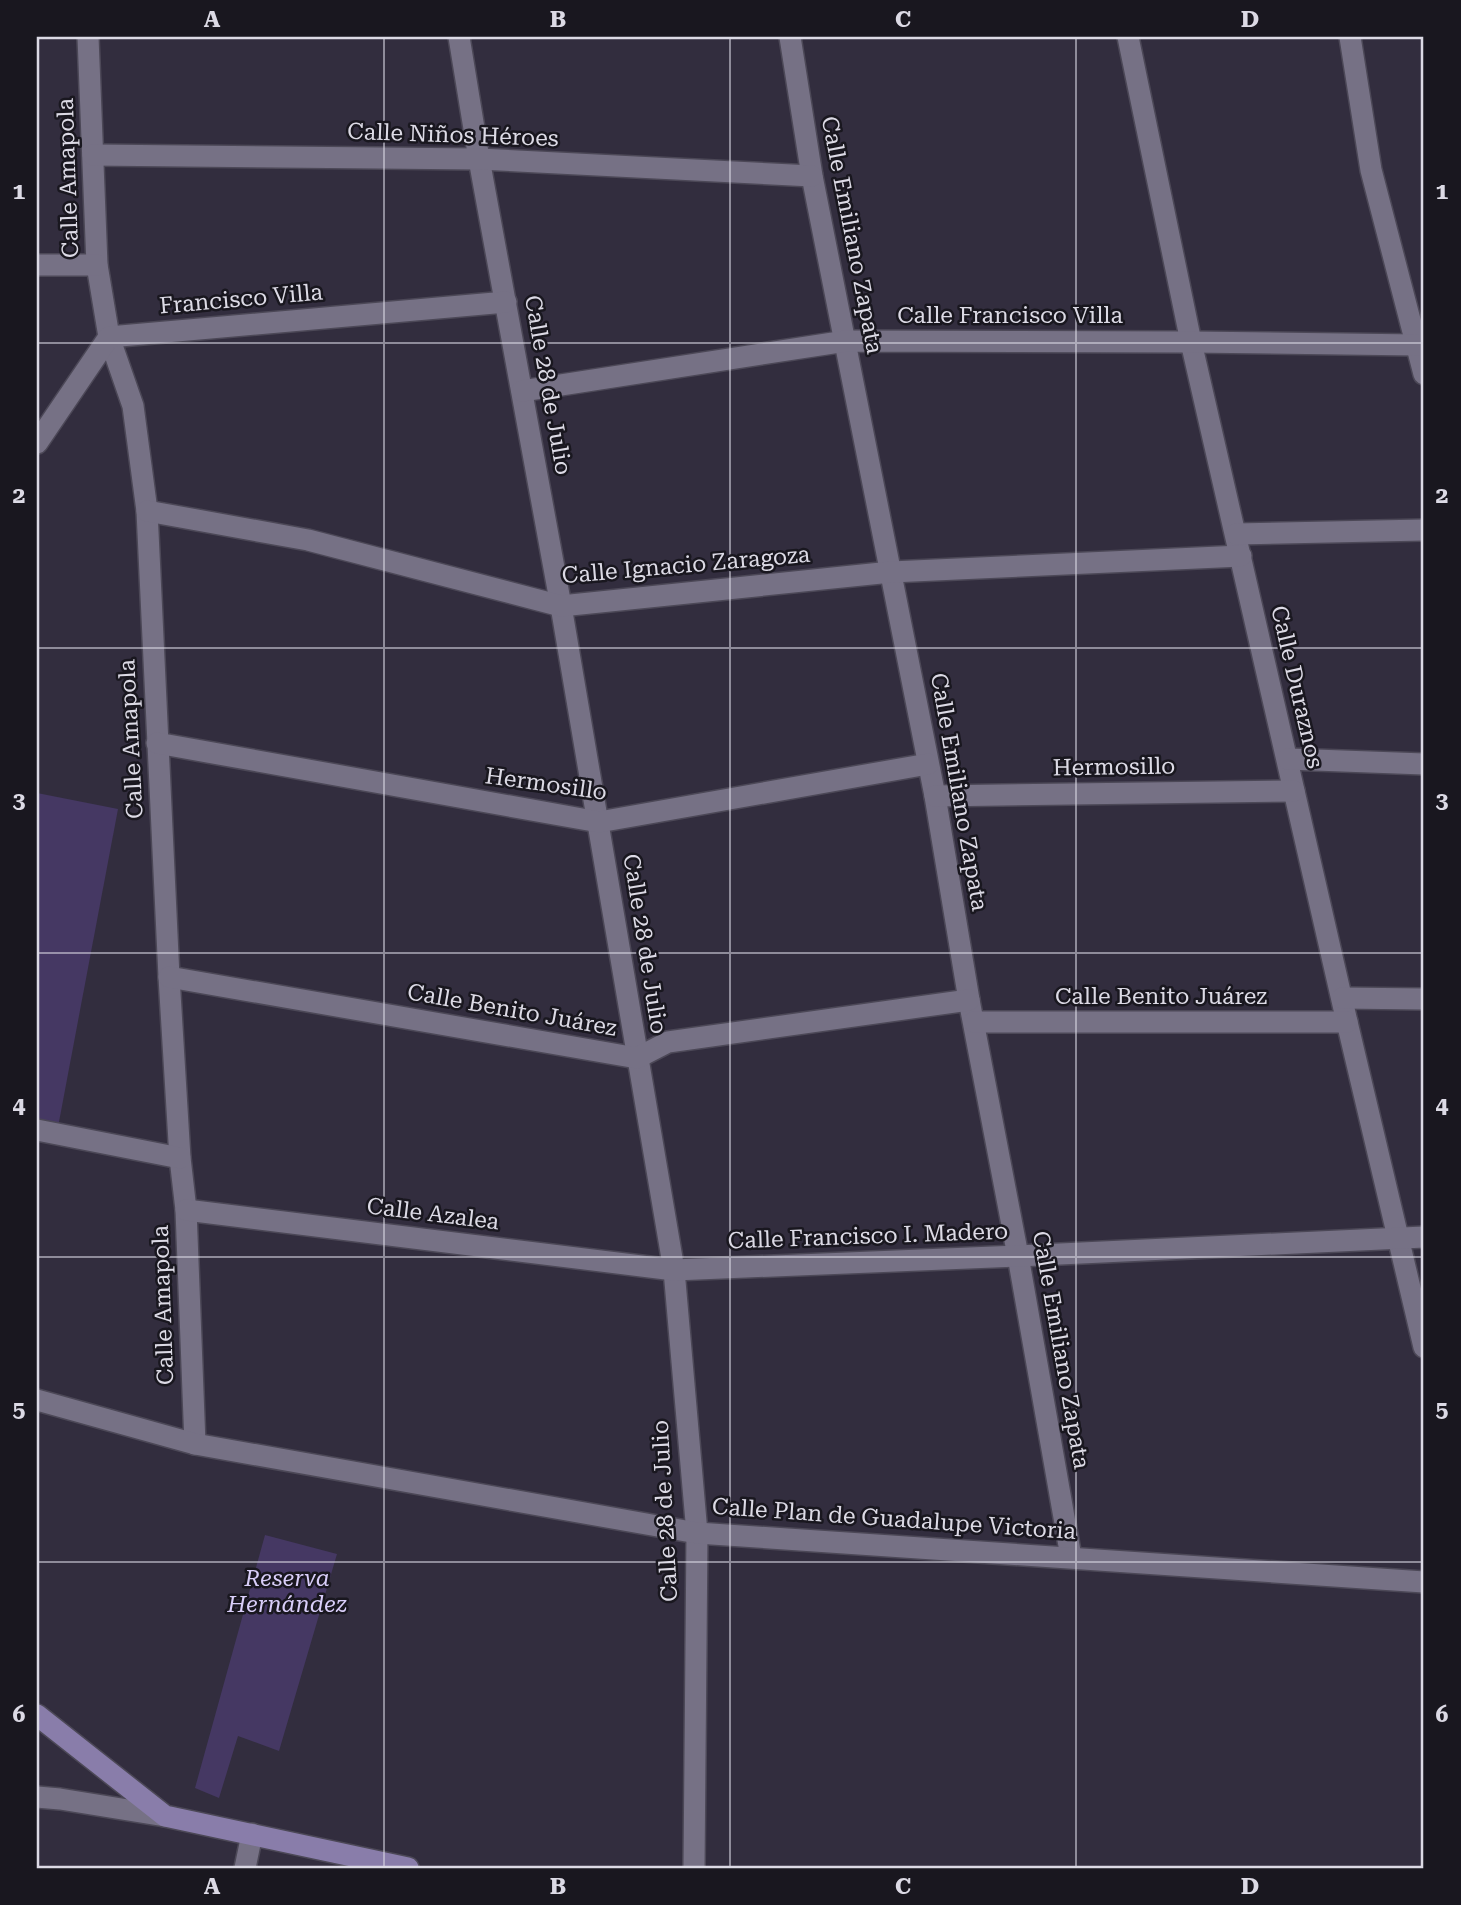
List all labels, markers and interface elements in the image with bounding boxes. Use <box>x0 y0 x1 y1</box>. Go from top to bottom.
text: A <box>204 6 221 33</box>
text: B <box>550 6 566 33</box>
text: C <box>895 6 911 33</box>
text: D <box>1241 6 1259 33</box>
street label: Calle Amapola <box>52 97 84 258</box>
street label: Calle Emiliano Zapata <box>816 114 888 357</box>
street label: Calle Niños Héroes <box>347 118 559 152</box>
text: 1 <box>13 178 26 205</box>
text: 1 <box>1436 178 1449 205</box>
street label: Francisco Villa <box>158 278 324 320</box>
street label: Calle 28 de Julio <box>519 293 577 477</box>
street label: Calle Francisco Villa <box>897 302 1123 329</box>
text: 2 <box>13 482 25 509</box>
text: 2 <box>1436 482 1448 509</box>
street label: Calle Ignacio Zaragoza <box>561 541 812 589</box>
street label: Calle Duraznos <box>1265 603 1329 771</box>
street label: Calle Amapola <box>113 658 149 820</box>
street label: Calle Emiliano Zapata <box>925 671 993 914</box>
street label: Hermosillo <box>1052 752 1176 782</box>
street label: Hermosillo <box>483 762 609 806</box>
text: 3 <box>13 787 26 814</box>
text: 3 <box>1436 787 1449 814</box>
street label: Calle 28 de Julio <box>617 852 673 1036</box>
street label: Calle Benito Juárez <box>405 978 619 1042</box>
street label: Calle Benito Juárez <box>1055 983 1267 1010</box>
text: 4 <box>13 1092 26 1119</box>
text: 4 <box>1436 1092 1449 1119</box>
street label: Calle Azalea <box>365 1192 501 1236</box>
street label: Calle Francisco I. Madero <box>727 1218 1009 1254</box>
street label: Calle Amapola <box>147 1224 179 1385</box>
street label: Calle Emiliano Zapata <box>1027 1229 1095 1472</box>
text: 5 <box>13 1396 26 1423</box>
text: 5 <box>1436 1396 1449 1423</box>
street label: Calle 28 de Julio <box>647 1419 683 1603</box>
street label: Calle Plan de Guadalupe Victoria <box>711 1493 1077 1545</box>
park label: Reserva Hernández <box>226 1565 347 1618</box>
text: 6 <box>13 1701 26 1728</box>
text: 6 <box>1436 1701 1449 1728</box>
text: A <box>204 1873 221 1900</box>
text: B <box>550 1873 566 1900</box>
text: C <box>895 1873 911 1900</box>
text: D <box>1241 1873 1259 1900</box>

